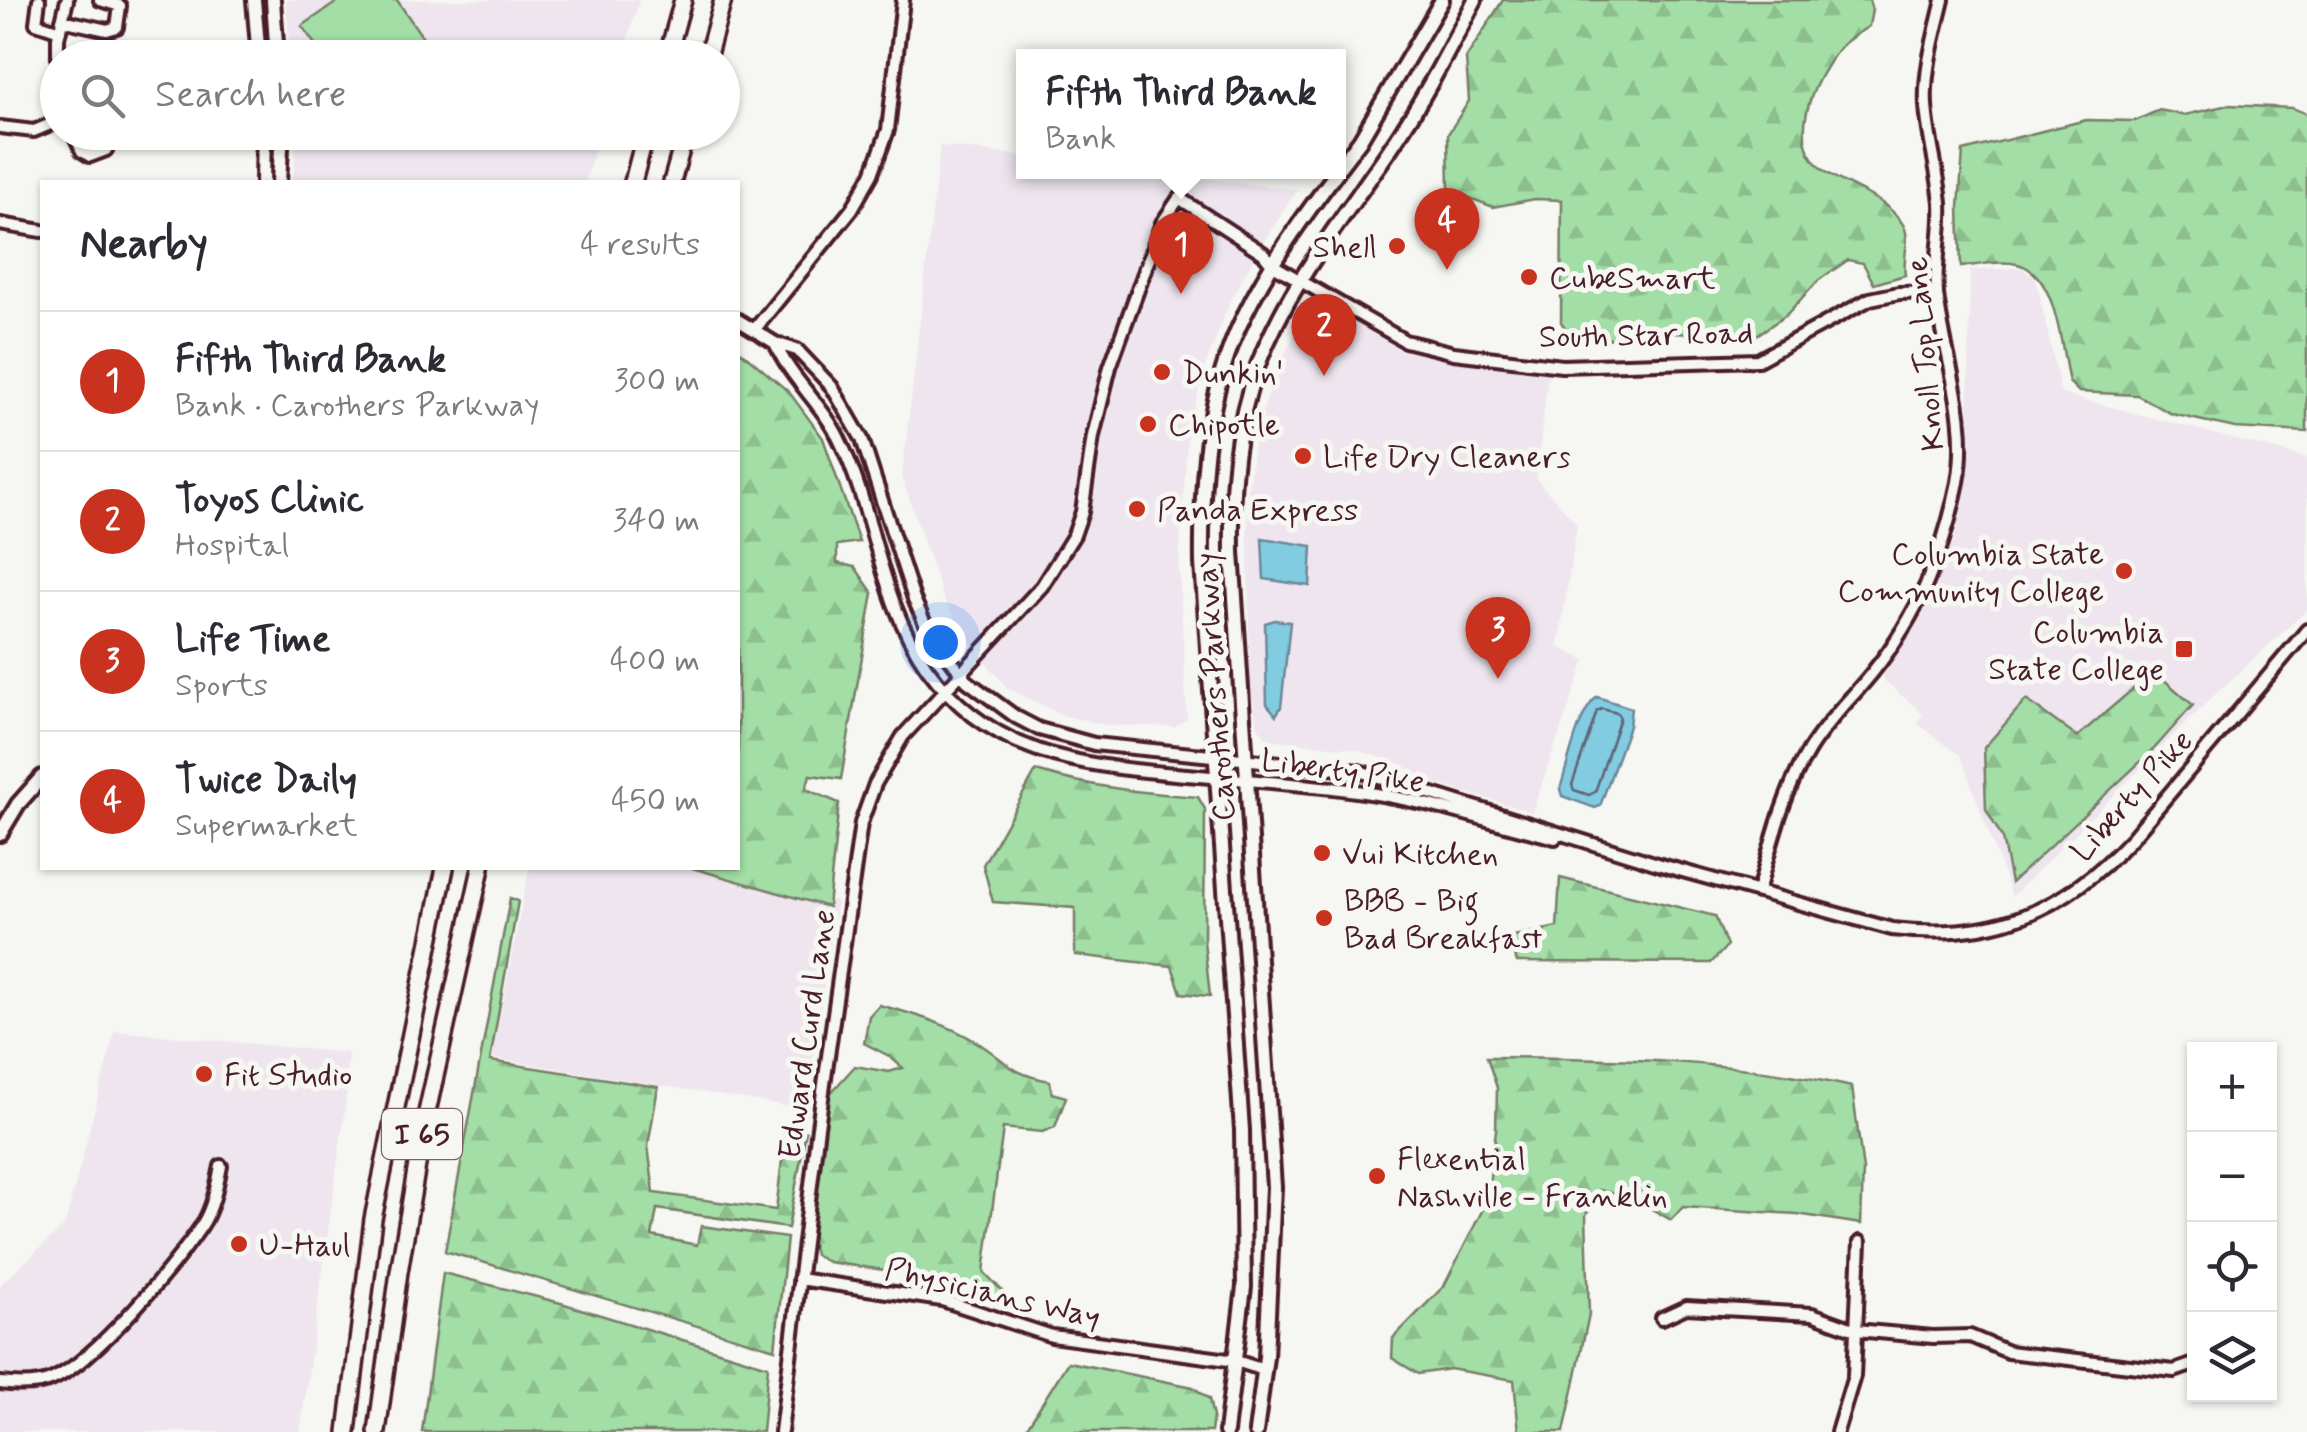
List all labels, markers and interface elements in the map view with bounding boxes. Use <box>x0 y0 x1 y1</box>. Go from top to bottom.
search box <box>40 40 740 150</box>
popup <box>1016 49 1346 179</box>
icon: search <box>75 68 130 123</box>
text: Fifth Third Bank <box>1045 69 1317 118</box>
text: Search here <box>155 71 346 120</box>
text: Bank <box>1045 118 1116 160</box>
pin: 4 <box>1414 188 1480 270</box>
pin: 1 <box>1148 212 1214 294</box>
text: Nearby <box>80 218 208 273</box>
text: 4 results <box>580 224 700 266</box>
place label: Shell <box>1312 227 1377 269</box>
marker: Shell <box>1386 235 1408 257</box>
street label: Knoll Top Lane <box>1897 255 1955 453</box>
place label: CubeSmart <box>1549 258 1716 300</box>
marker: CubeSmart <box>1518 266 1540 288</box>
pin: 2 <box>1292 294 1356 376</box>
street label: South Star Road <box>1539 313 1753 359</box>
text: Fifth Third Bank <box>175 336 446 385</box>
place label: Dunkin' <box>1182 353 1284 395</box>
text: 1 <box>105 360 120 402</box>
text: 300 m <box>614 360 700 402</box>
marker: Dunkin' <box>1151 361 1173 383</box>
text: Bank · Carothers Parkway <box>175 385 539 427</box>
place label: Chipotle <box>1168 405 1280 447</box>
marker: Chipotle <box>1137 413 1159 435</box>
place label: Life Dry Cleaners <box>1323 437 1571 479</box>
marker: Life Dry Cleaners <box>1292 445 1314 467</box>
text: Toyos Clinic <box>175 476 364 525</box>
place label: Panda Express <box>1157 490 1358 532</box>
marker: Panda Express <box>1126 498 1148 520</box>
text: 2 <box>105 500 120 542</box>
text: 340 m <box>613 500 700 542</box>
text: Hospital <box>175 525 289 567</box>
place label: Columbia State Community College <box>1837 534 2104 613</box>
street label: Carothers Parkway <box>1186 551 1246 823</box>
marker: Columbia State Community College <box>2113 560 2135 582</box>
pin: 3 <box>1466 596 1530 679</box>
place label: Columbia State College <box>1988 612 2164 691</box>
text: Life Time <box>175 616 330 665</box>
your location <box>915 617 966 668</box>
marker: Columbia State College <box>2173 638 2195 660</box>
text: 3 <box>105 640 120 682</box>
text: 400 m <box>610 640 700 682</box>
text: Sports <box>175 665 268 707</box>
street label: Liberty Pike <box>2062 721 2203 872</box>
street label: Liberty Pike <box>1258 740 1427 804</box>
text: Twice Daily <box>175 756 357 805</box>
text: 4 <box>103 780 122 822</box>
text: 450 m <box>611 780 700 822</box>
text: Supermarket <box>175 805 358 847</box>
place label: Vui Kitchen <box>1342 834 1498 876</box>
marker: Vui Kitchen <box>1311 842 1333 864</box>
place label: BBB - Big Bad Breakfast <box>1344 881 1542 960</box>
street label: Edward Curd Lane <box>770 907 846 1162</box>
marker: BBB - Big Bad Breakfast <box>1313 907 1335 929</box>
map controls <box>2187 1042 2277 1402</box>
button: + <box>2187 1042 2277 1132</box>
place label: Fit Studio <box>224 1055 352 1097</box>
marker: Fit Studio <box>193 1063 215 1085</box>
road number: I 65 <box>382 1109 462 1159</box>
button: − <box>2187 1132 2277 1222</box>
place label: Flexential Nashville - Franklin <box>1397 1139 1668 1218</box>
marker: Flexential Nashville - Franklin <box>1366 1165 1388 1187</box>
button: locate <box>2187 1222 2277 1312</box>
place label: U-Haul <box>259 1225 350 1267</box>
marker: U-Haul <box>228 1233 250 1255</box>
street label: Physicians Way <box>881 1249 1104 1339</box>
button: layers <box>2187 1312 2277 1402</box>

